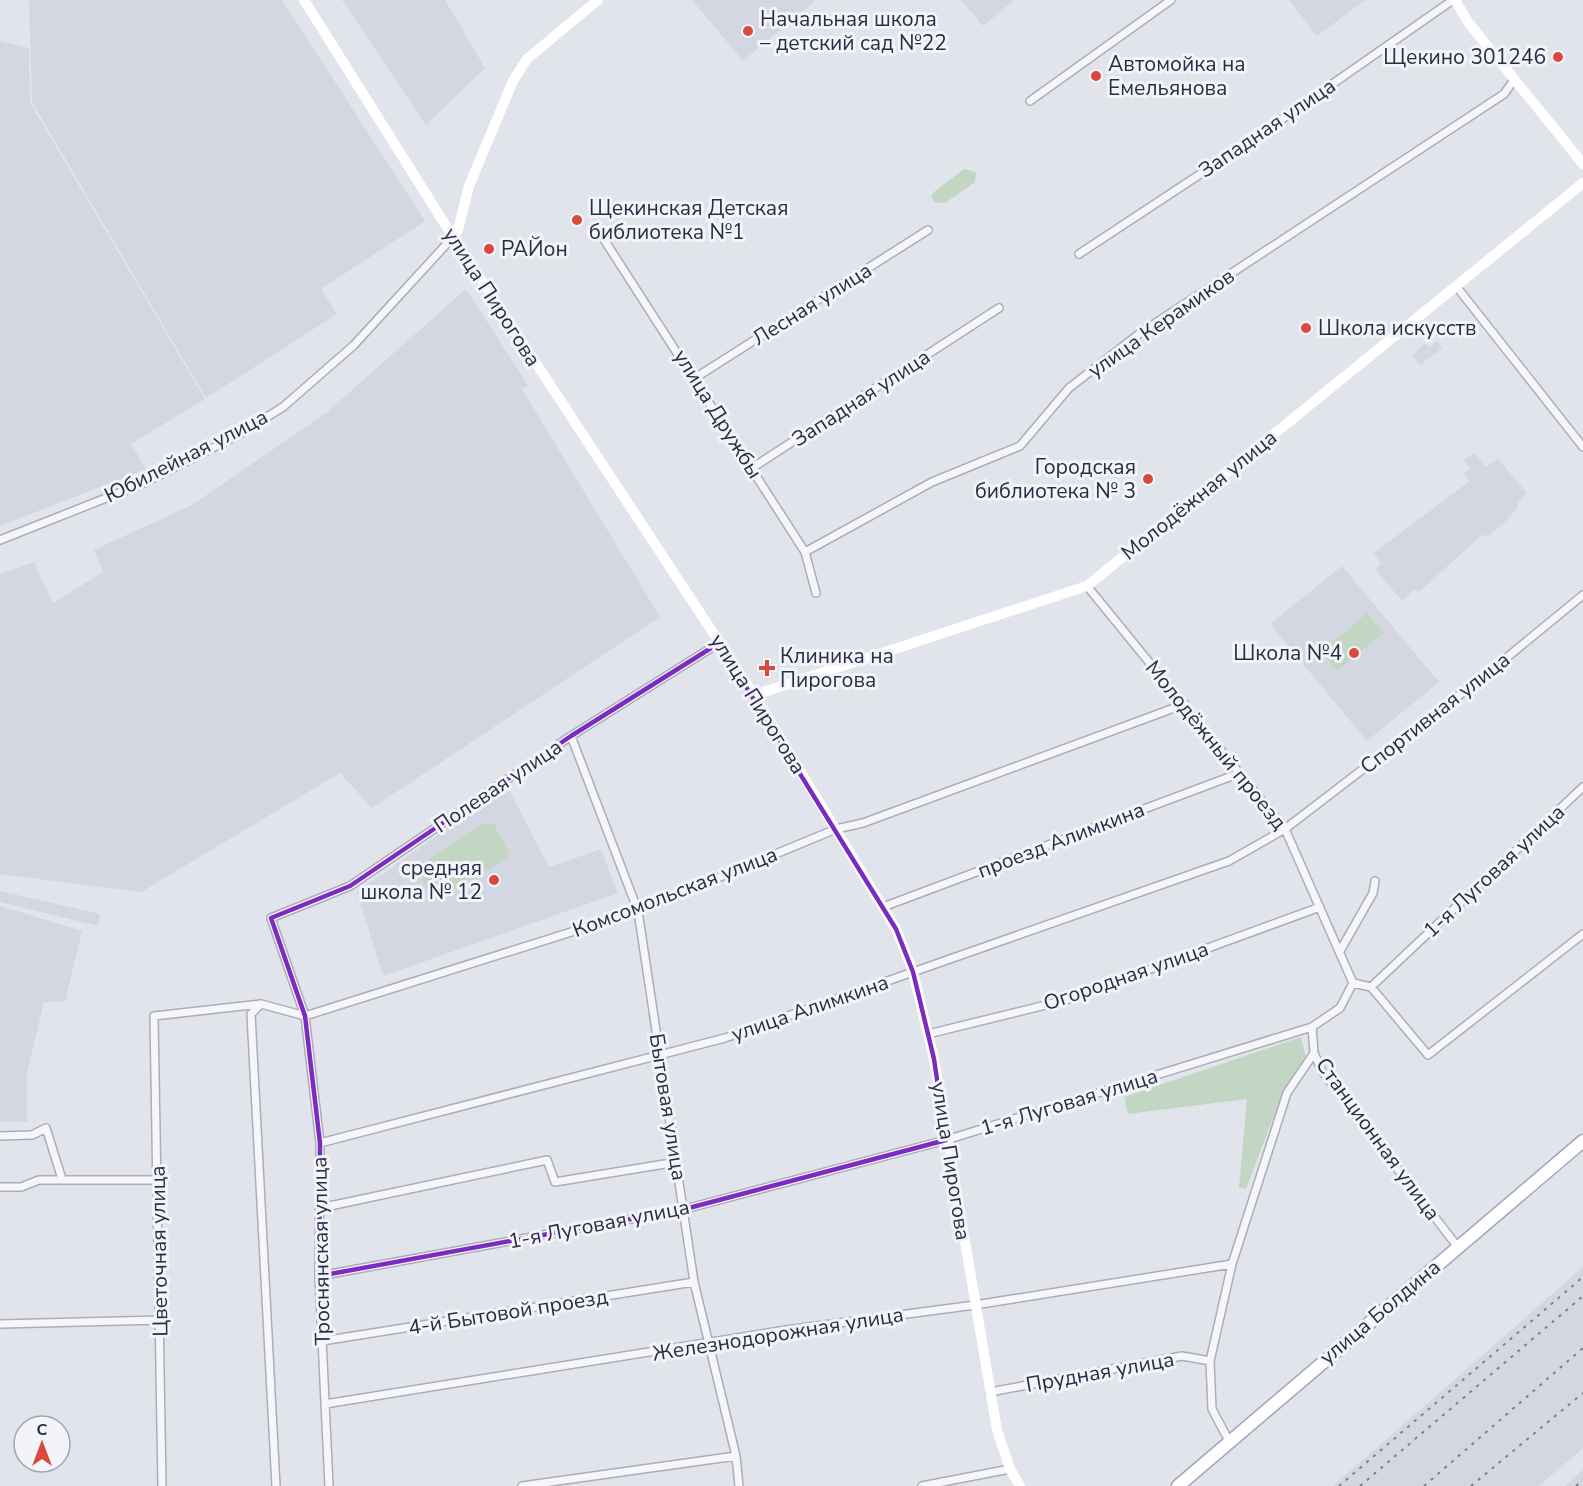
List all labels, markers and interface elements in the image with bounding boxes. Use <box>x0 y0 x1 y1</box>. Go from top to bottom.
place label: Начальная школа – детский сад №22 <box>760 5 947 57</box>
marker: Начальная школа – детский сад №22 <box>741 24 755 38</box>
place label: Щекино 301246 <box>1383 43 1546 71</box>
place label: Автомойка на Емельянова <box>1108 50 1246 102</box>
marker: Щекино 301246 <box>1551 50 1565 64</box>
marker: Автомойка на Емельянова <box>1089 69 1103 83</box>
street label: Западная улица <box>1193 72 1341 184</box>
place label: Щекинская Детская библиотека №1 <box>589 194 789 246</box>
marker: Щекинская Детская библиотека №1 <box>570 213 584 227</box>
street label: улица Пирогова <box>437 222 547 372</box>
place label: РАЙон <box>501 235 568 263</box>
marker: РАЙон <box>482 242 496 256</box>
street label: Лесная улица <box>747 256 877 352</box>
street label: улица Керамиков <box>1082 262 1240 384</box>
place label: Школа искусств <box>1318 314 1476 342</box>
marker: Школа искусств <box>1299 321 1313 335</box>
street label: Западная улица <box>786 343 936 453</box>
street label: улица Дружбы <box>667 344 769 484</box>
street label: Юбилейная улица <box>99 403 273 509</box>
street label: Молодёжная улица <box>1115 423 1283 567</box>
place label: Городская библиотека № 3 <box>975 453 1136 505</box>
marker: Городская библиотека № 3 <box>1141 472 1155 486</box>
street label: улица Пирогова <box>704 629 812 779</box>
place label: Школа №4 <box>1233 639 1342 667</box>
place label: Клиника на Пирогова <box>780 642 894 694</box>
marker: Школа №4 <box>1347 646 1361 660</box>
street label: Спортивная улица <box>1354 646 1516 780</box>
street label: Молодёжный проезд <box>1139 654 1293 836</box>
marker: Клиника на Пирогова <box>758 659 776 677</box>
street label: Полевая улица <box>428 733 568 839</box>
street label: проезд Алимкина <box>973 795 1149 885</box>
street label: 1-я Луговая улица <box>1417 798 1571 944</box>
street label: Комсомольская улица <box>569 840 781 944</box>
place label: средняя школа № 12 <box>360 854 482 906</box>
marker: средняя школа № 12 <box>487 873 501 887</box>
street label: Огородная улица <box>1040 935 1212 1017</box>
street label: улица Алимкина <box>728 968 892 1048</box>
street label: Бытовая улица <box>643 1031 693 1183</box>
street label: Станционная улица <box>1309 1052 1447 1226</box>
street label: 1-я Луговая улица <box>977 1062 1161 1142</box>
street label: улица Пирогова <box>925 1080 977 1242</box>
street label: Троснянская улица <box>305 1156 337 1346</box>
street label: Цветочная улица <box>144 1165 174 1337</box>
street label: 1-я Луговая улица <box>506 1193 692 1255</box>
street label: улица Болдина <box>1314 1253 1446 1371</box>
street label: 4-й Бытовой проезд <box>406 1282 610 1342</box>
street label: Железнодорожная улица <box>651 1300 905 1368</box>
street label: Прудная улица <box>1024 1345 1176 1399</box>
north arrow <box>12 1414 72 1474</box>
text: С <box>37 1419 48 1441</box>

